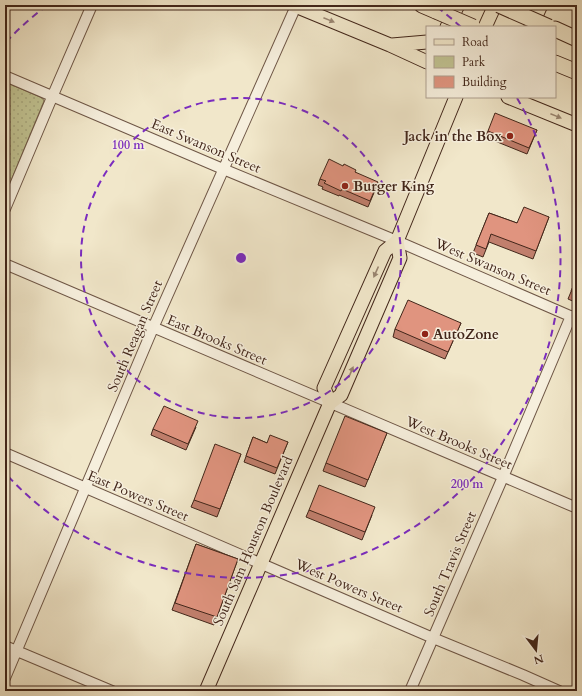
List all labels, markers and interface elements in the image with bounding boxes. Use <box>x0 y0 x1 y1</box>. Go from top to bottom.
one-way arrow <box>323 17 335 23</box>
legend <box>426 26 556 98</box>
text: Road <box>462 34 489 50</box>
text: Park <box>462 54 486 70</box>
text: Building <box>462 74 507 90</box>
street label: East Swanson Street <box>148 114 264 178</box>
one-way arrow <box>550 114 562 120</box>
place label: Jack in the Box <box>402 127 502 146</box>
marker: Jack in the Box <box>505 131 515 141</box>
text: 100 m <box>112 137 145 153</box>
place label: Burger King <box>353 177 435 196</box>
marker: Burger King <box>340 181 350 191</box>
street label: West Swanson Street <box>431 234 555 300</box>
centre of rings <box>234 251 248 265</box>
one-way arrow <box>372 266 378 278</box>
street label: South Reagan Street <box>103 277 167 395</box>
street label: East Brooks Street <box>164 310 270 370</box>
place label: AutoZone <box>433 325 499 344</box>
marker: AutoZone <box>420 329 430 339</box>
one-way arrow <box>348 366 354 378</box>
street label: West Brooks Street <box>402 412 516 474</box>
street label: South Sam Houston Boulevard <box>209 453 298 629</box>
street label: East Powers Street <box>84 466 192 526</box>
text: 200 m <box>451 476 484 492</box>
street label: South Travis Street <box>419 508 481 620</box>
street label: West Powers Street <box>291 554 406 618</box>
north arrow <box>516 630 556 670</box>
text: N <box>532 651 545 668</box>

